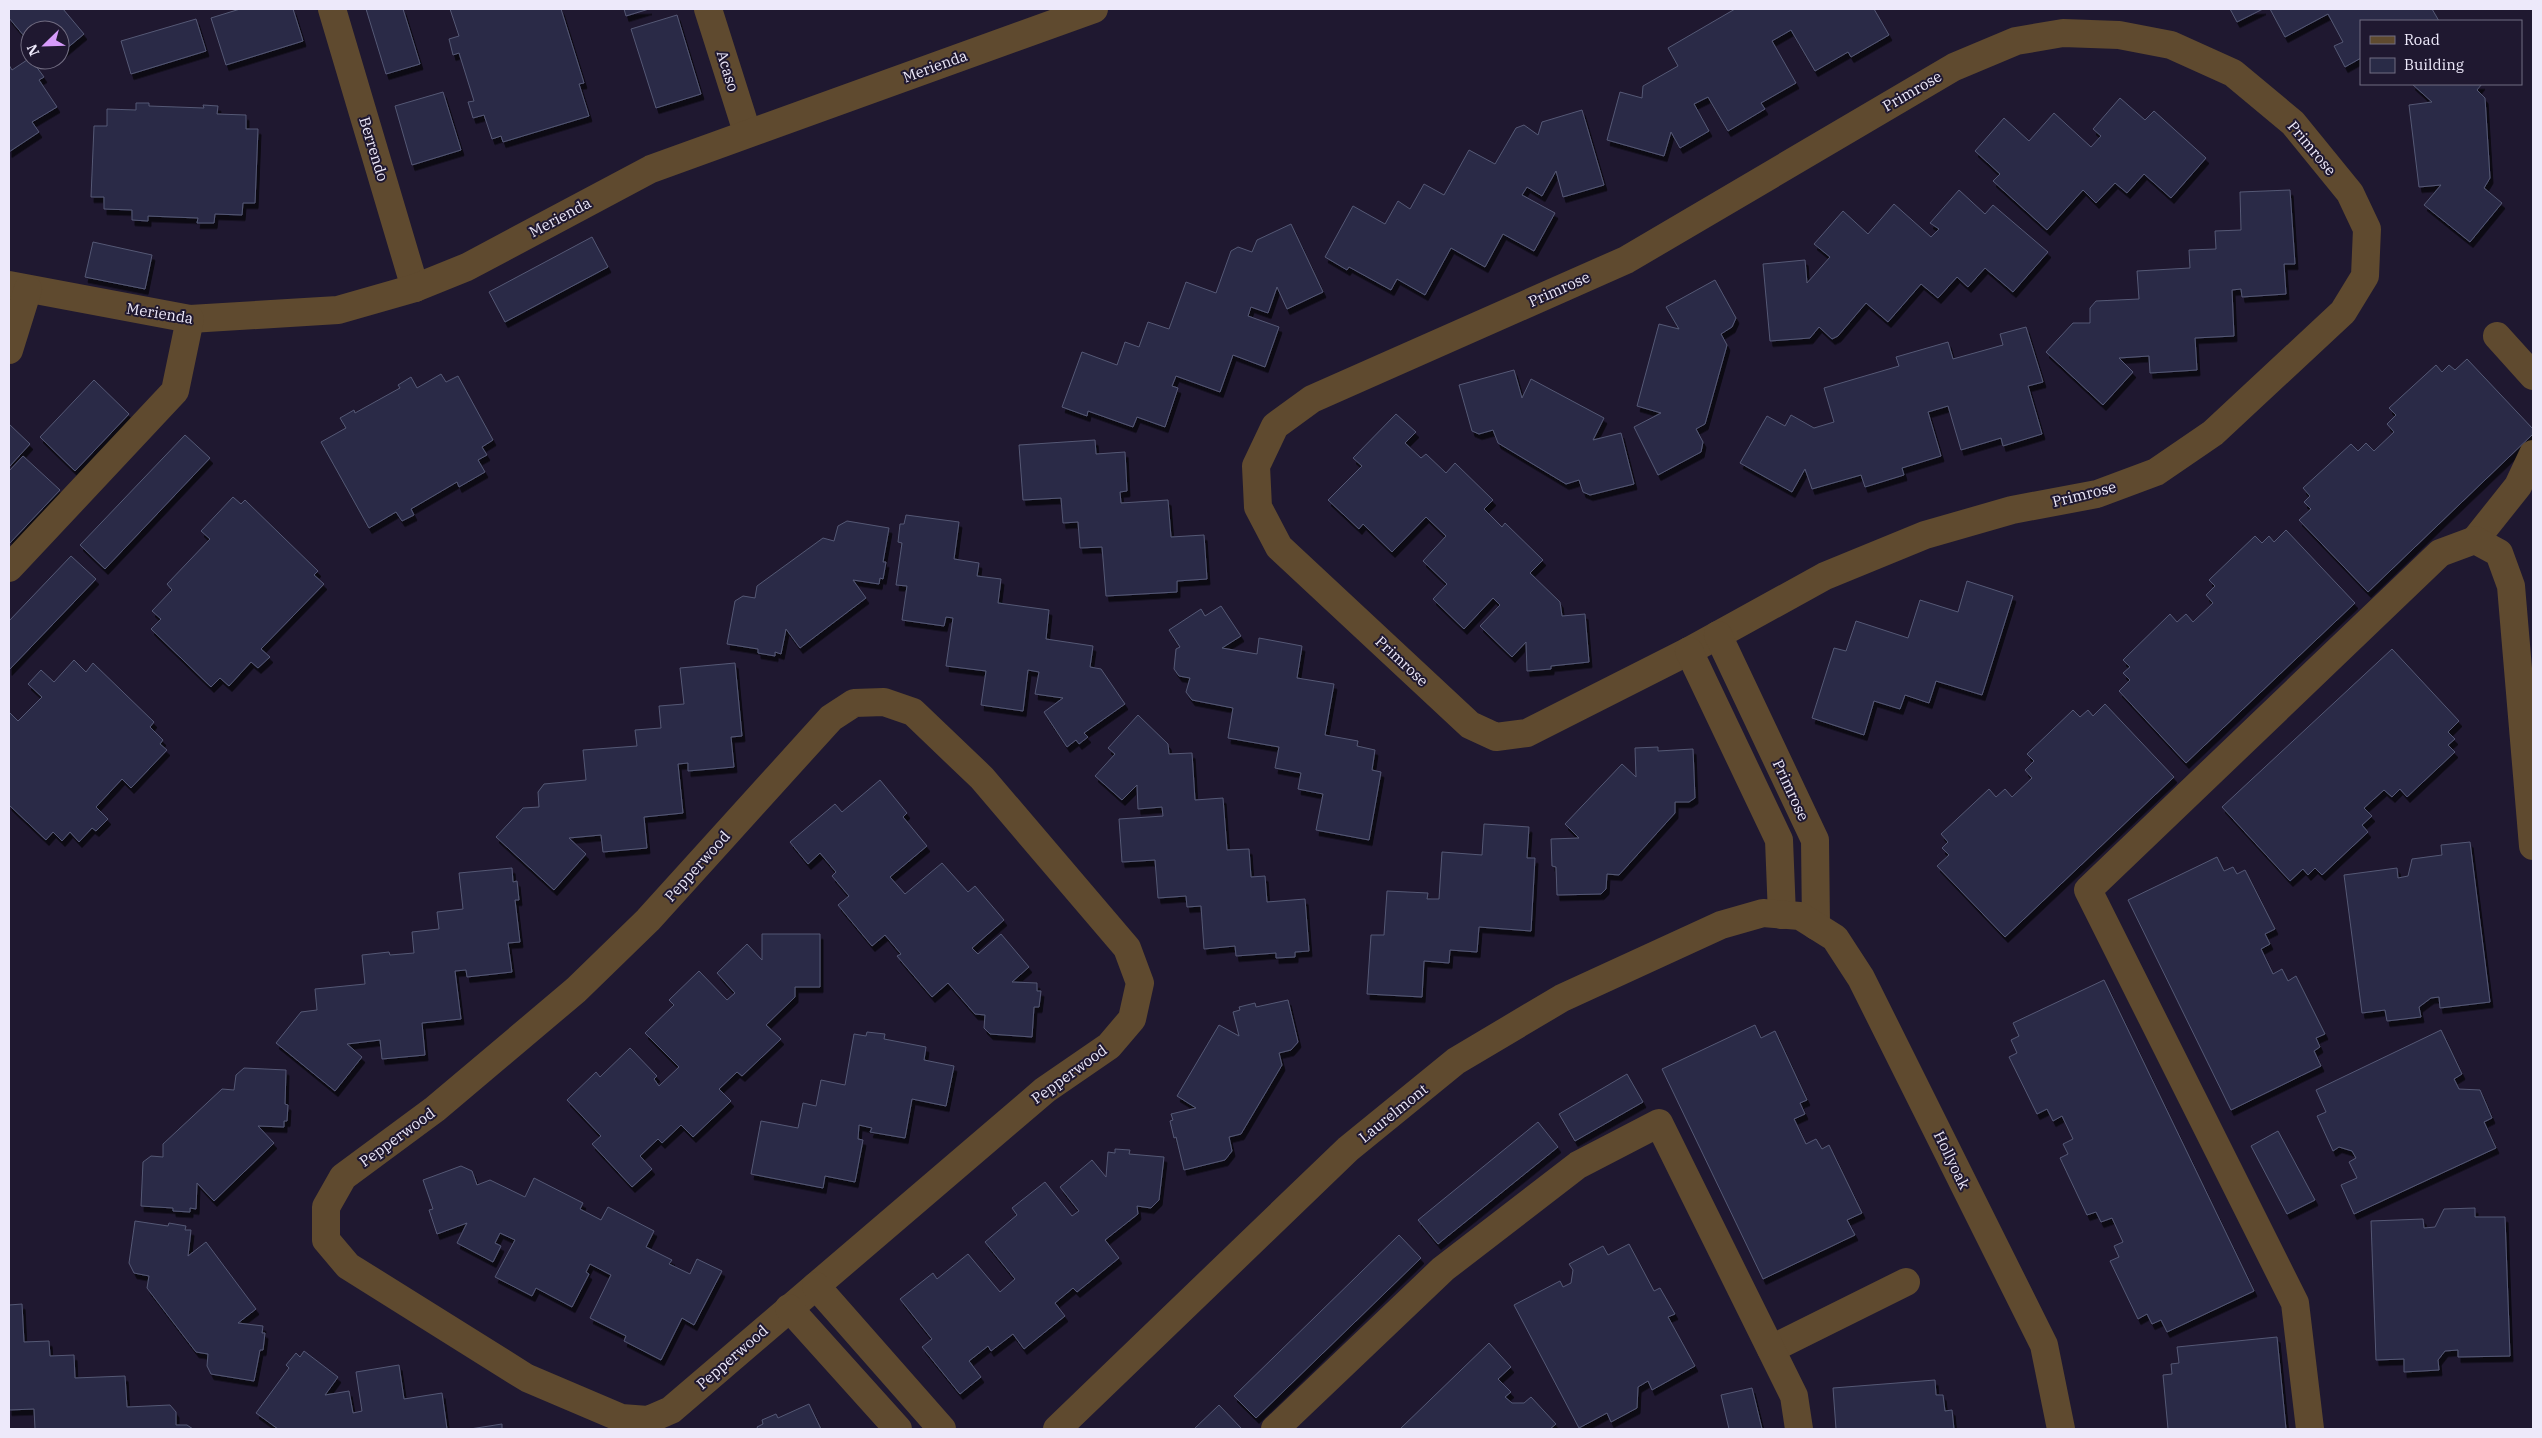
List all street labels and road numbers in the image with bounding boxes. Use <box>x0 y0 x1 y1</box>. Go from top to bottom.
street label: Merienda <box>900 46 970 86</box>
street label: Acaso <box>713 48 743 94</box>
street label: Primrose <box>1879 66 1945 116</box>
street label: Berrendo <box>355 114 393 184</box>
street label: Primrose <box>2284 117 2340 179</box>
street label: Merienda <box>526 193 594 241</box>
street label: Primrose <box>1525 267 1593 311</box>
street label: Merienda <box>125 298 195 328</box>
street label: Primrose <box>2050 477 2118 511</box>
street label: Primrose <box>1372 632 1432 690</box>
street label: Primrose <box>1769 756 1813 824</box>
street label: Pepperwood <box>660 827 734 905</box>
street label: Pepperwood <box>1028 1040 1110 1108</box>
street label: Laurelmont <box>1355 1079 1431 1147</box>
street label: Pepperwood <box>356 1103 438 1171</box>
street label: Hollyoak <box>1930 1128 1974 1193</box>
street label: Pepperwood <box>692 1321 772 1393</box>

